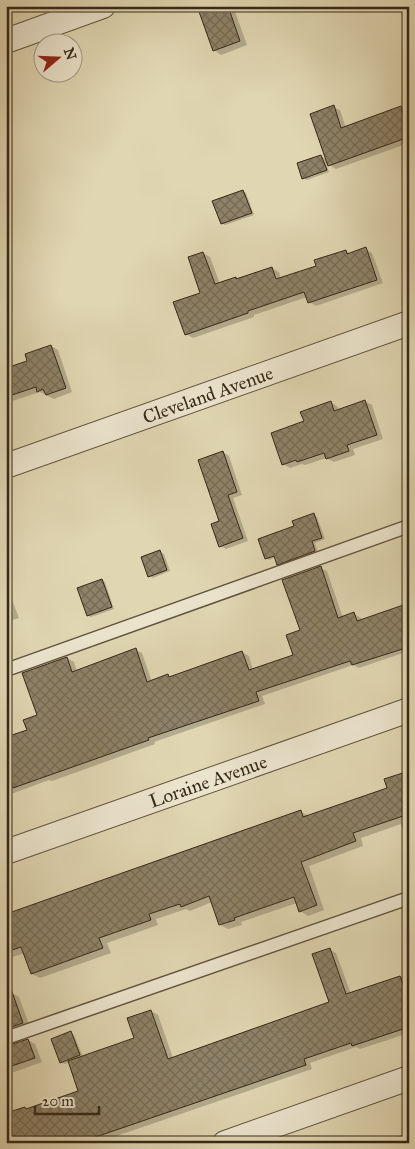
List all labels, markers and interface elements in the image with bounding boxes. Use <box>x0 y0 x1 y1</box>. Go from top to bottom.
north arrow <box>32 32 82 82</box>
text: N <box>60 46 80 62</box>
street label: Cleveland Avenue <box>139 361 276 428</box>
street label: Loraine Avenue <box>146 749 270 812</box>
scale bar <box>35 1084 99 1116</box>
text: 20 m <box>42 1092 74 1110</box>

